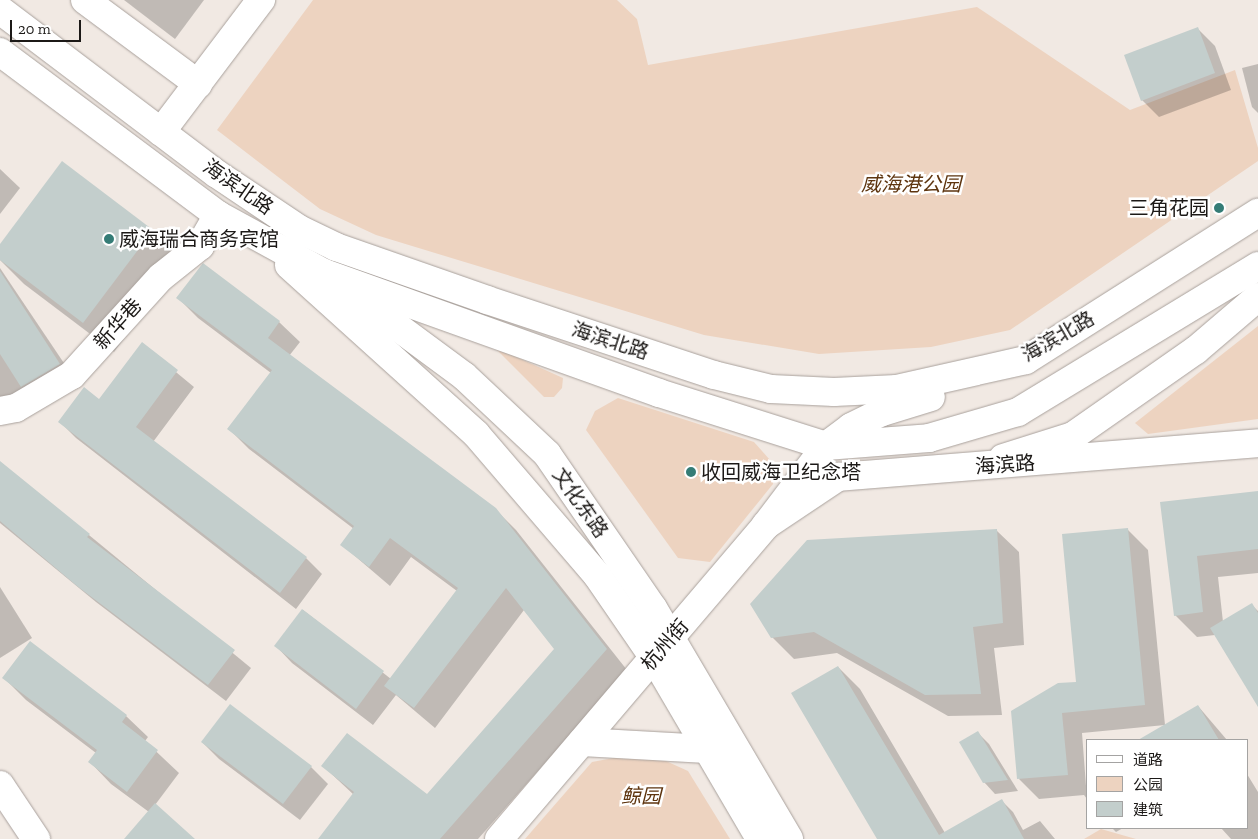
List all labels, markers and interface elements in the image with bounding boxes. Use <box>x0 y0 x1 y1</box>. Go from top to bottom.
scale bar <box>12 10 84 42</box>
text: 20 m <box>18 20 51 38</box>
street label: 海滨北路 <box>198 154 278 220</box>
park label: 威海港公园 <box>861 172 961 196</box>
place label: 三角花园 <box>1129 196 1209 220</box>
marker: 三角花园 <box>1213 202 1225 214</box>
place label: 威海瑞合商务宾馆 <box>119 227 279 251</box>
marker: 威海瑞合商务宾馆 <box>103 233 115 245</box>
street label: 新华巷 <box>89 294 147 354</box>
street label: 海滨北路 <box>1017 307 1099 367</box>
street label: 海滨北路 <box>568 317 652 365</box>
street label: 海滨路 <box>974 451 1036 479</box>
place label: 收回威海卫纪念塔 <box>701 460 861 484</box>
street label: 文化东路 <box>547 463 613 543</box>
marker: 收回威海卫纪念塔 <box>685 466 697 478</box>
street label: 杭州街 <box>636 614 694 676</box>
legend <box>1086 739 1248 829</box>
text: 道路 <box>1133 751 1163 769</box>
text: 公园 <box>1133 776 1163 794</box>
park label: 鲸园 <box>621 784 661 808</box>
text: 建筑 <box>1133 801 1163 819</box>

